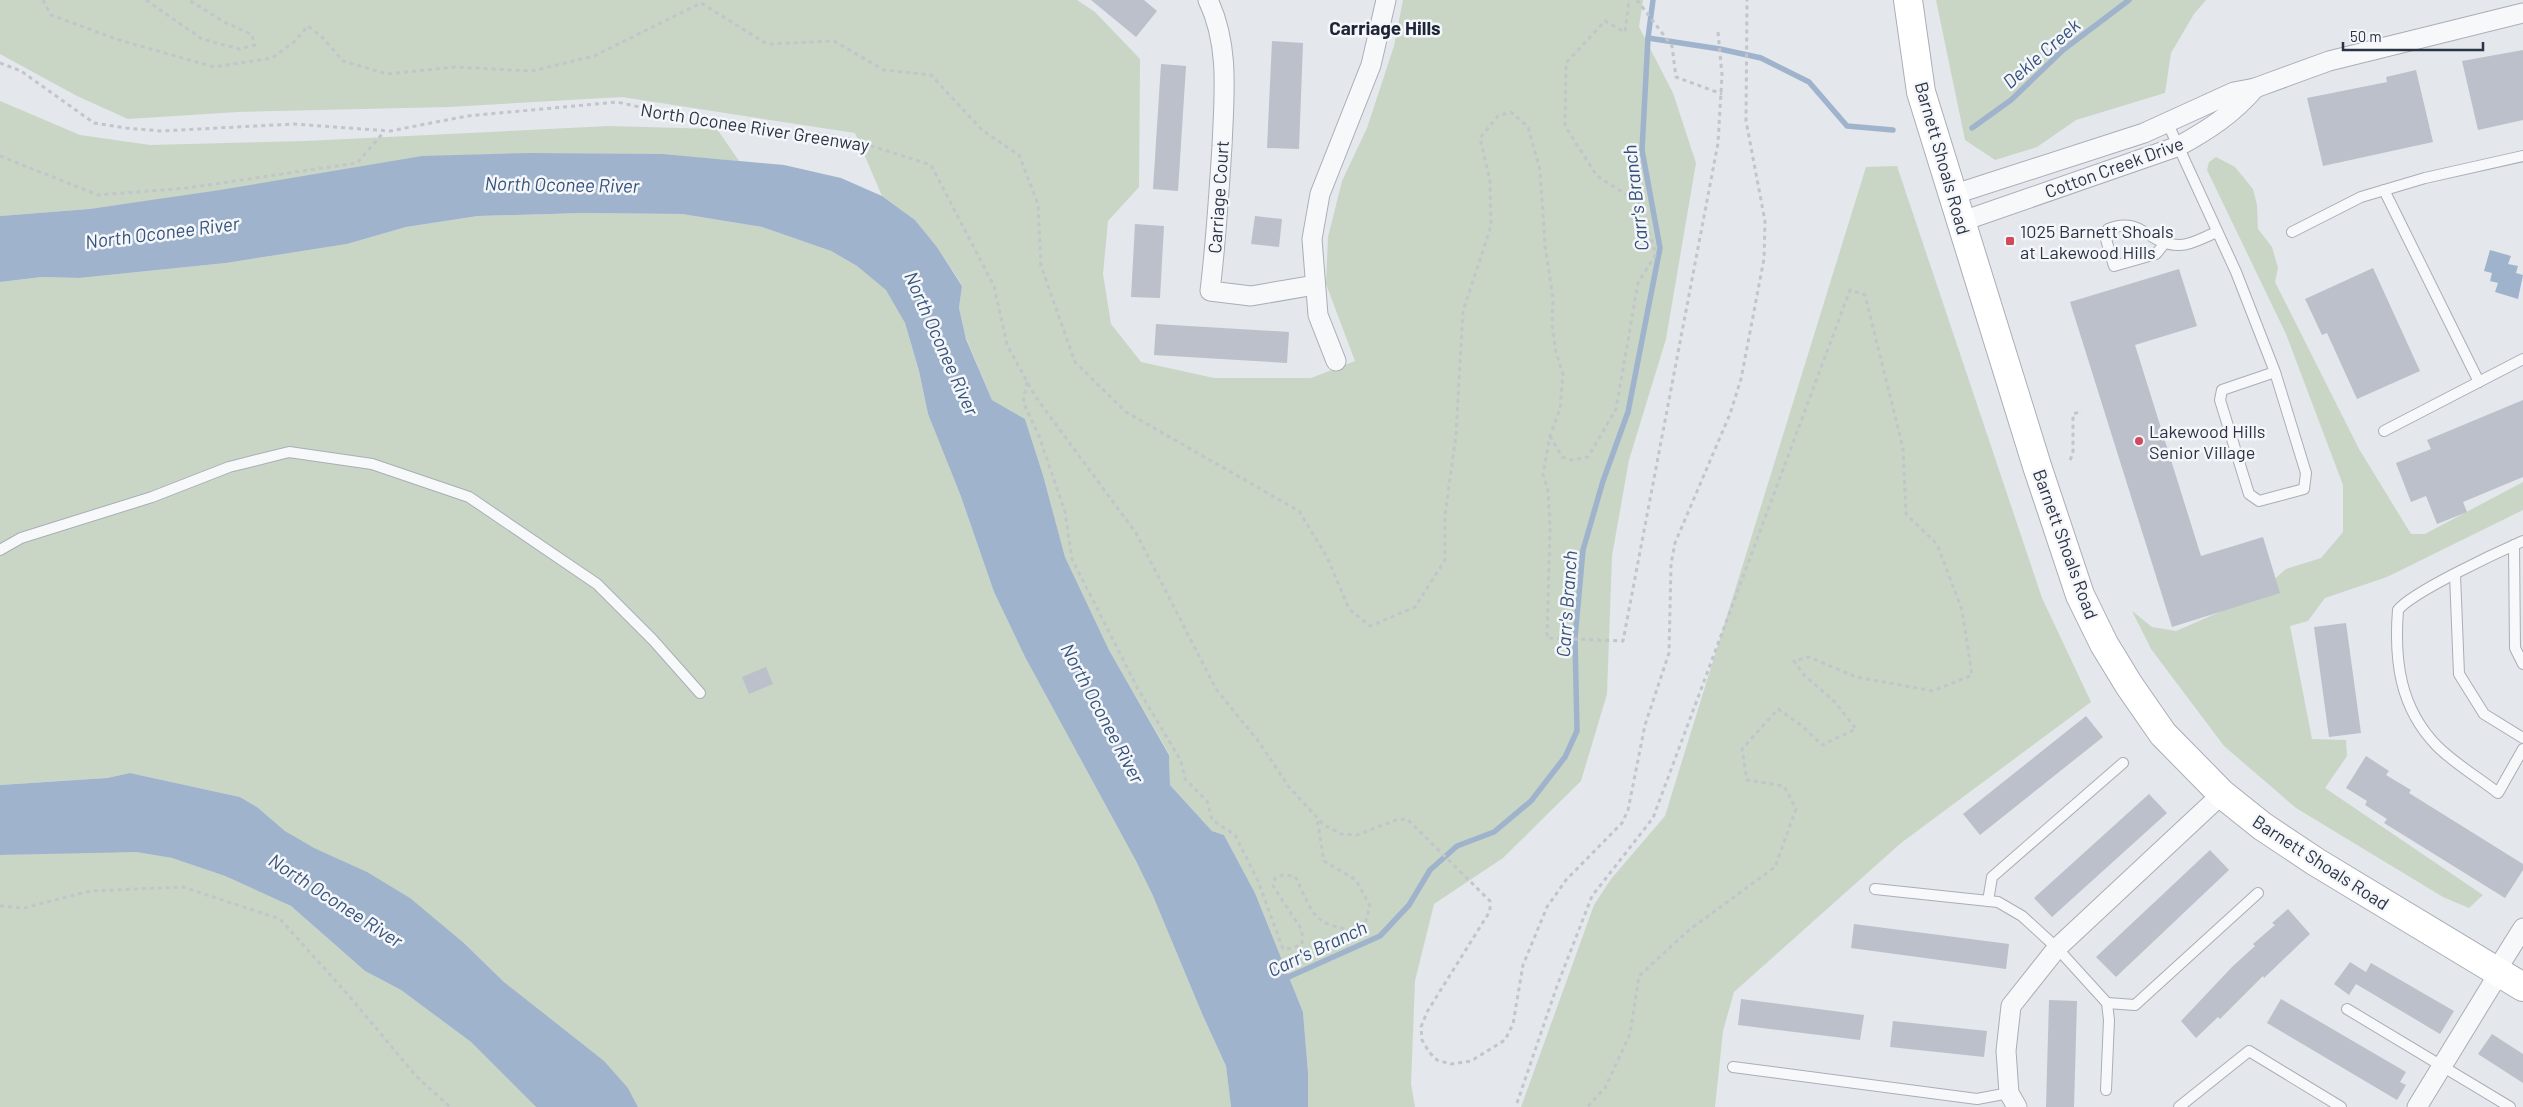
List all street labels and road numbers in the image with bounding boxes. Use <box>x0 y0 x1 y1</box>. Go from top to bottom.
street label: Barnett Shoals Road <box>1911 79 1975 237</box>
street label: North Oconee River Greenway <box>639 98 871 156</box>
street label: Cotton Creek Drive <box>2042 132 2186 202</box>
street label: Carriage Court <box>1203 140 1233 254</box>
street label: Barnett Shoals Road <box>2029 466 2103 622</box>
street label: Barnett Shoals Road <box>2249 810 2393 914</box>

